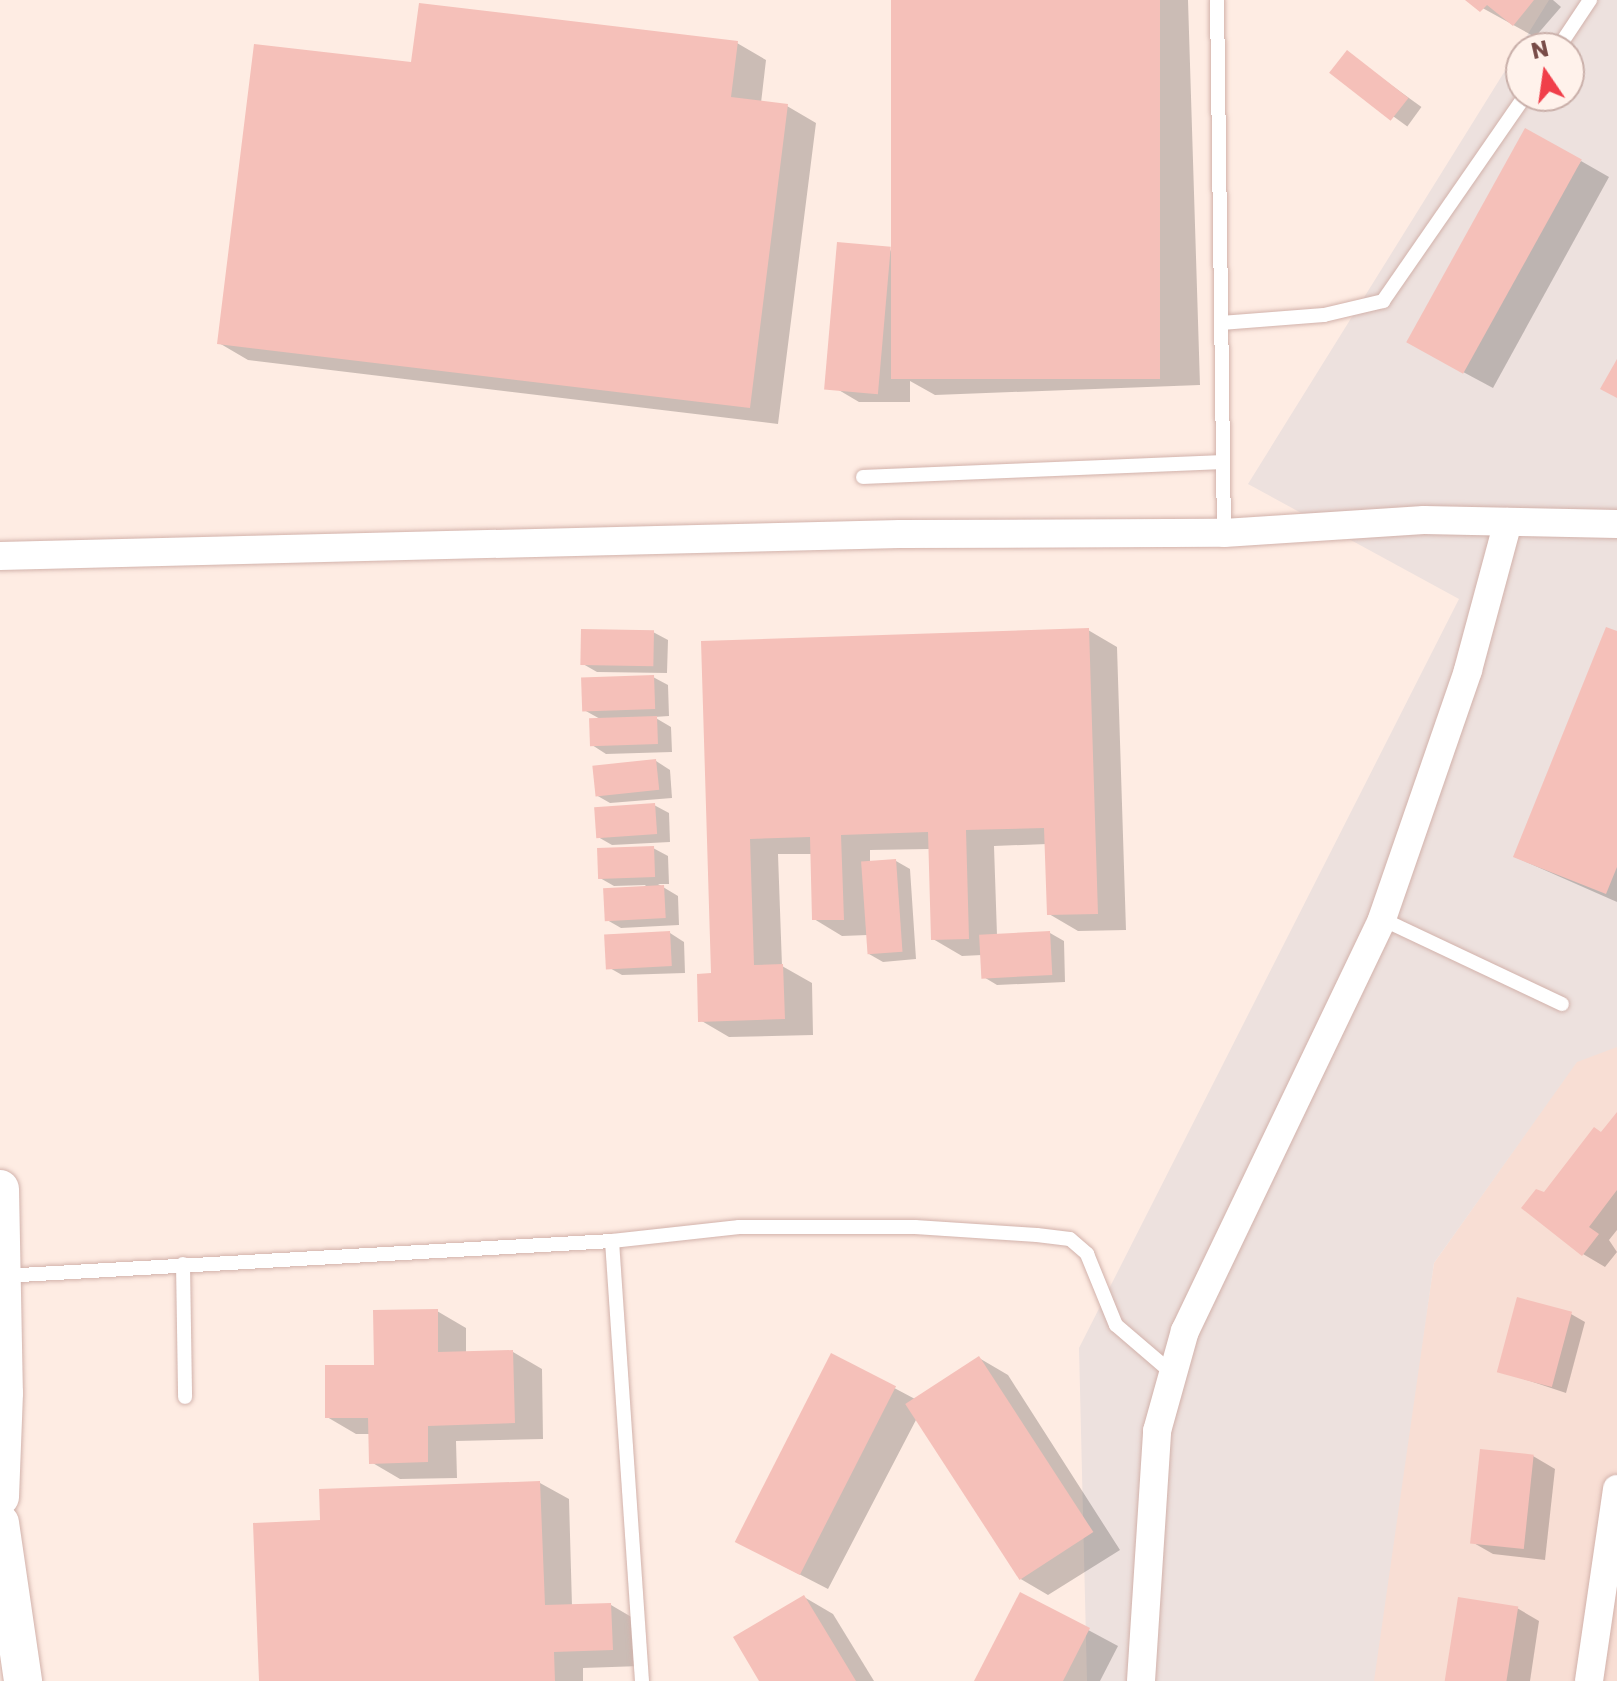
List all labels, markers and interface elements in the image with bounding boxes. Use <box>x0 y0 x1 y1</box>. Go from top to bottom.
north arrow <box>1505 32 1585 112</box>
text: N <box>1528 33 1551 67</box>

